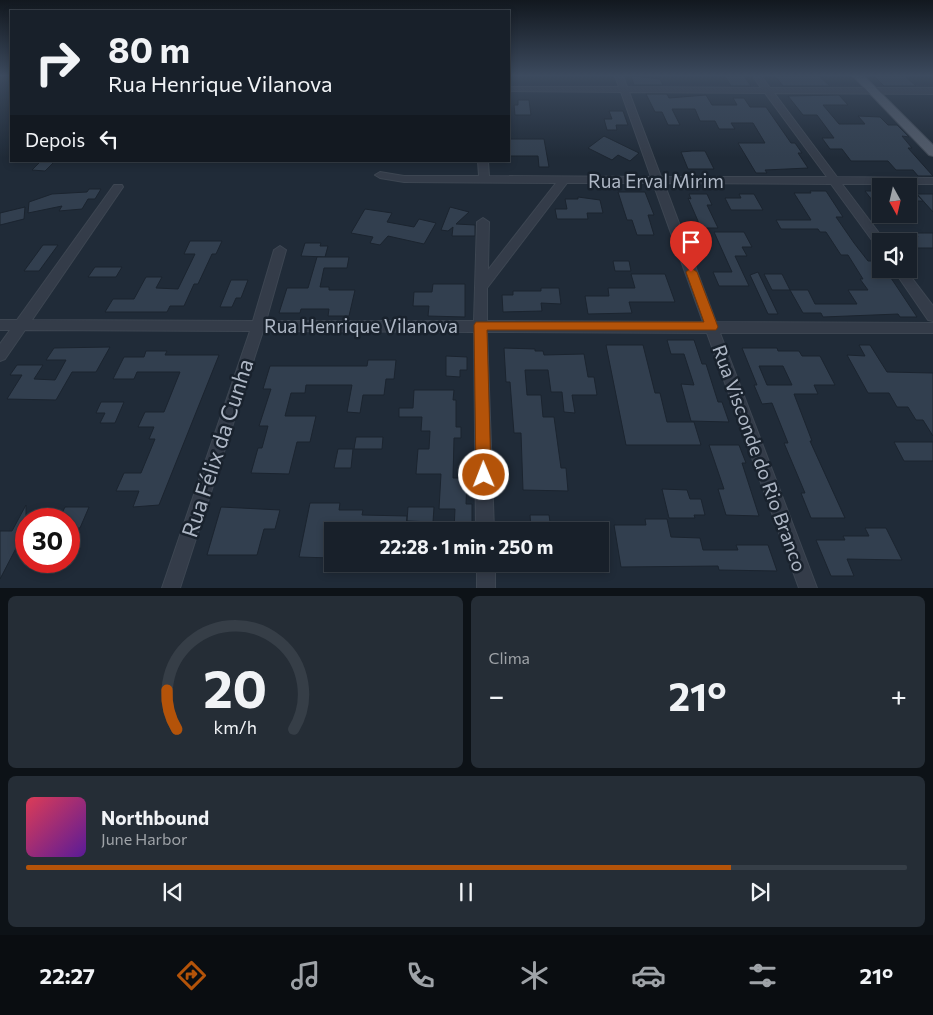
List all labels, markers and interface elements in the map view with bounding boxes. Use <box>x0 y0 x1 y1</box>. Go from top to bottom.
text: 80 m <box>108 27 190 70</box>
icon: right <box>25 30 90 95</box>
text: Rua Henrique Vilanova <box>108 70 333 97</box>
icon: left <box>95 125 123 153</box>
text: Depois <box>25 128 85 151</box>
street label: Rua Erval Mirim <box>588 169 724 192</box>
north arrow <box>872 178 918 222</box>
map controls <box>872 178 917 278</box>
pin <box>670 221 712 272</box>
icon: arrive <box>677 228 705 256</box>
button: sound <box>872 233 917 278</box>
street label: Rua Henrique Vilanova <box>264 314 458 337</box>
street label: Rua Visconde do Rio Branco <box>708 342 812 574</box>
street label: Rua Félix da Cunha <box>175 355 259 541</box>
position arrow <box>457 448 509 500</box>
speed limit sign: 30 <box>15 508 80 573</box>
text: 22:28 · 1 min · 250 m <box>380 535 553 558</box>
text: Clima <box>489 648 530 667</box>
text: 20 <box>203 655 267 719</box>
text: 21° <box>668 672 727 719</box>
text: − <box>489 678 504 712</box>
text: + <box>891 678 907 712</box>
text: km/h <box>214 716 257 738</box>
text: Northbound <box>101 806 209 829</box>
text: June Harbor <box>101 829 187 848</box>
icon: previous <box>159 878 187 906</box>
icon: pause <box>452 878 480 906</box>
icon: next <box>746 878 774 906</box>
icon: directions <box>174 958 209 993</box>
icon: music <box>288 958 323 993</box>
icon: phone <box>403 958 438 993</box>
icon: climate <box>517 958 552 993</box>
icon: car <box>631 958 666 993</box>
icon: filters <box>745 958 780 993</box>
text: 22:27 <box>40 962 95 989</box>
text: 21° <box>860 962 893 989</box>

